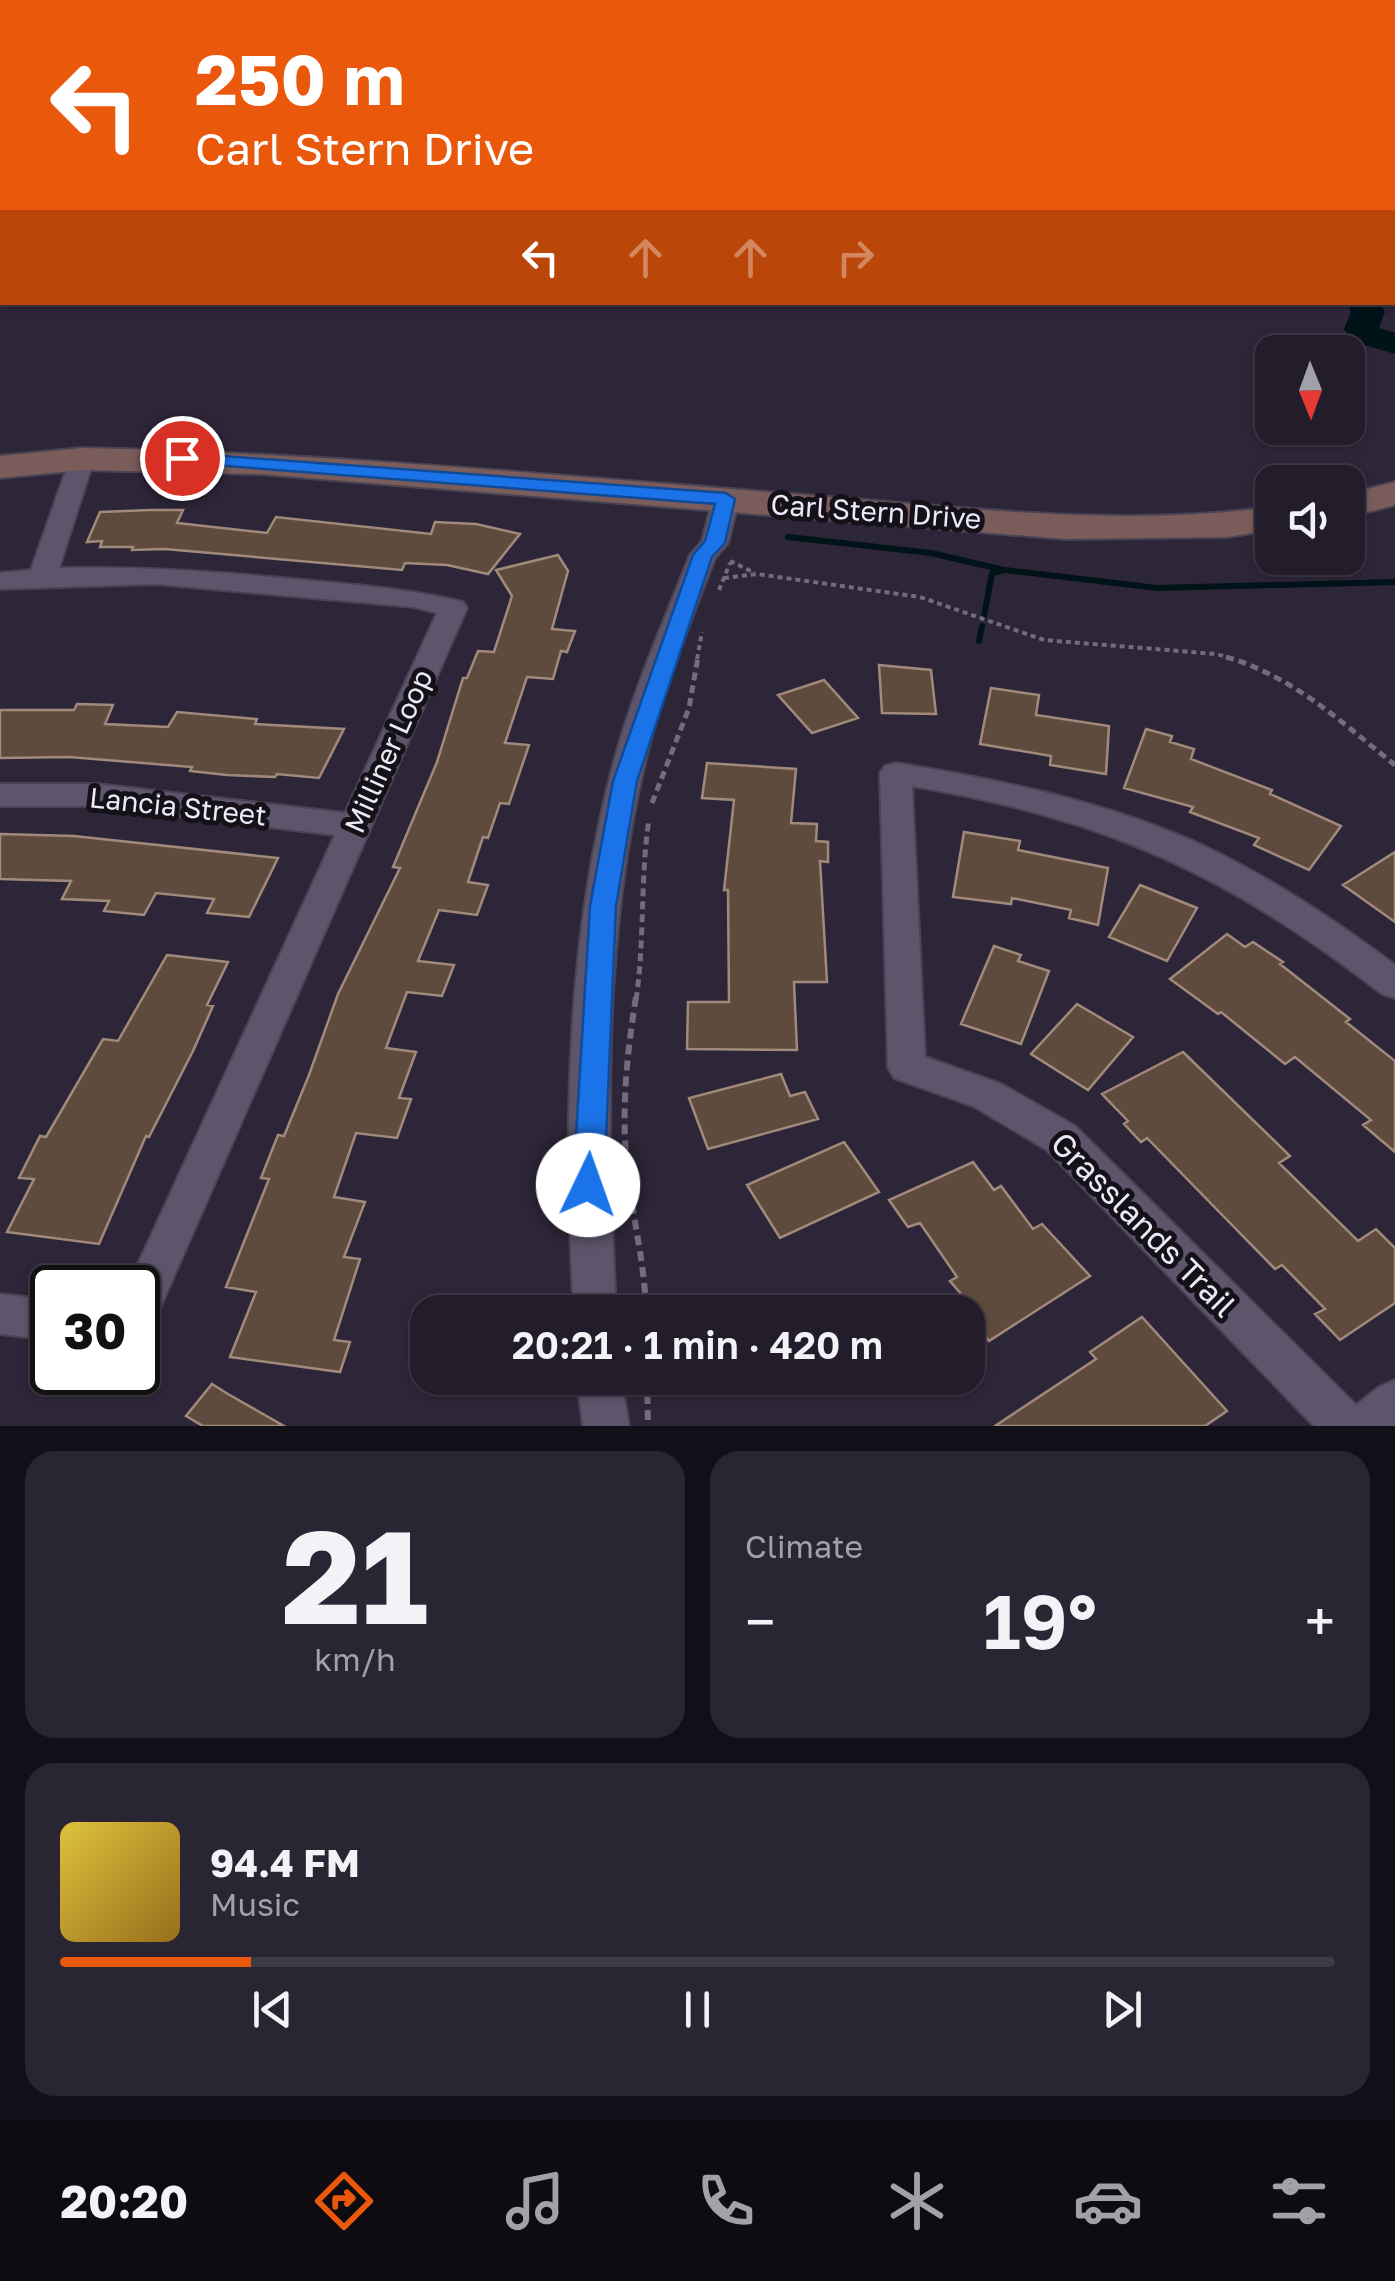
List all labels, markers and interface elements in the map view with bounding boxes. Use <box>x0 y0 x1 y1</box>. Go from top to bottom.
text: 250 m <box>195 36 405 120</box>
icon: left <box>30 40 160 170</box>
text: Carl Stern Drive <box>195 121 534 175</box>
icon: left <box>513 230 568 285</box>
icon: ahead <box>618 230 673 285</box>
icon: ahead <box>723 230 778 285</box>
icon: right <box>828 230 883 285</box>
north arrow <box>1255 335 1365 445</box>
map controls <box>1255 335 1365 575</box>
pin <box>140 416 225 501</box>
icon: arrive <box>155 431 210 486</box>
button: sound <box>1255 465 1365 575</box>
street label: Carl Stern Drive <box>770 487 982 535</box>
street label: Milliner Loop <box>337 664 439 838</box>
street label: Lancia Street <box>88 780 268 832</box>
street label: Grasslands Trail <box>1044 1124 1244 1324</box>
position arrow <box>536 1133 640 1237</box>
speed limit sign: 30 <box>30 1265 160 1395</box>
text: 20:21 · 1 min · 420 m <box>512 1322 883 1367</box>
text: 21 <box>282 1497 428 1653</box>
text: Climate <box>745 1527 863 1565</box>
text: 19° <box>983 1575 1097 1666</box>
text: − <box>745 1588 775 1654</box>
text: + <box>1305 1588 1335 1654</box>
text: km/h <box>314 1640 396 1678</box>
text: 94.4 FM <box>210 1840 360 1885</box>
text: Music <box>210 1885 300 1923</box>
icon: previous <box>245 1982 300 2037</box>
icon: pause <box>670 1982 725 2037</box>
icon: next <box>1095 1982 1150 2037</box>
icon: directions <box>309 2166 379 2236</box>
icon: music <box>500 2166 570 2236</box>
icon: phone <box>691 2166 761 2236</box>
icon: climate <box>882 2166 952 2236</box>
icon: car <box>1073 2166 1143 2236</box>
icon: filters <box>1264 2166 1334 2236</box>
text: 20:20 <box>61 2174 188 2228</box>

